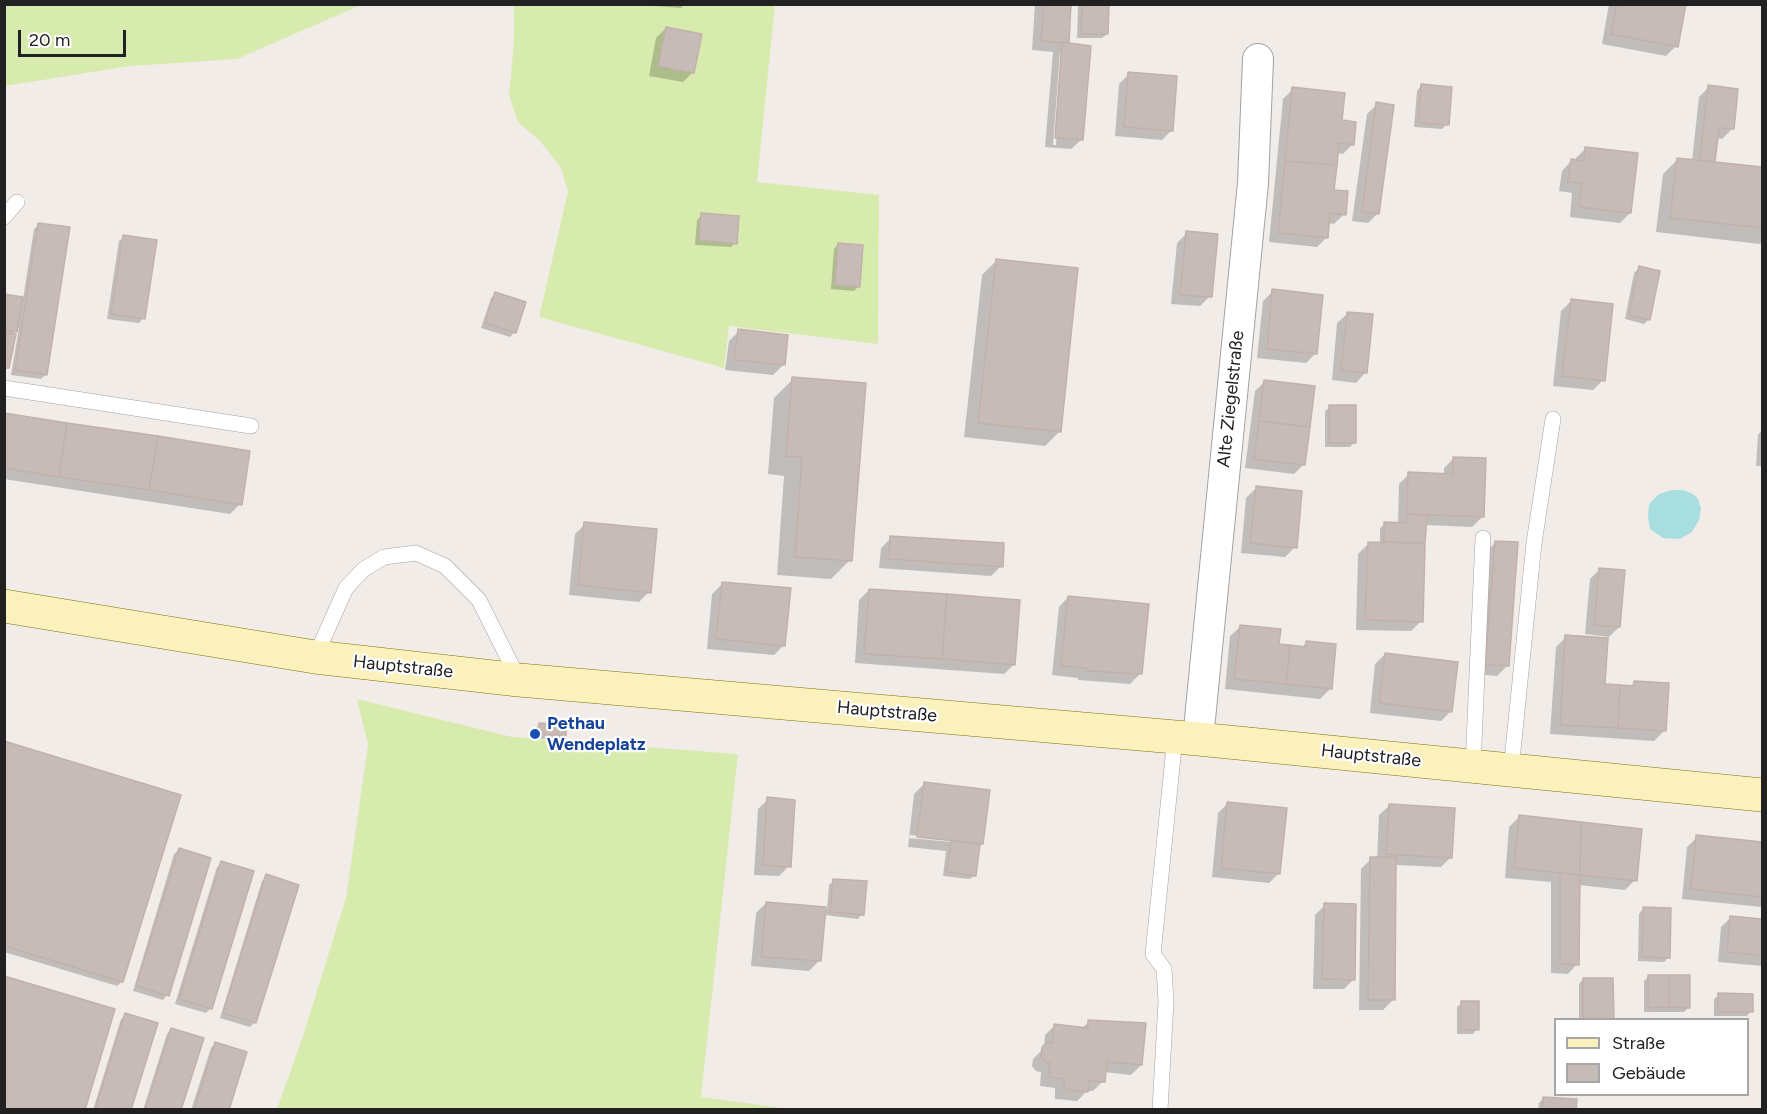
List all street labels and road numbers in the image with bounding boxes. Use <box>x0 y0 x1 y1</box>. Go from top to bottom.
street label: Alte Ziegelstraße <box>1213 329 1249 469</box>
street label: Hauptstraße <box>352 651 454 683</box>
street label: Hauptstraße <box>836 697 938 727</box>
street label: Hauptstraße <box>1320 740 1422 772</box>

